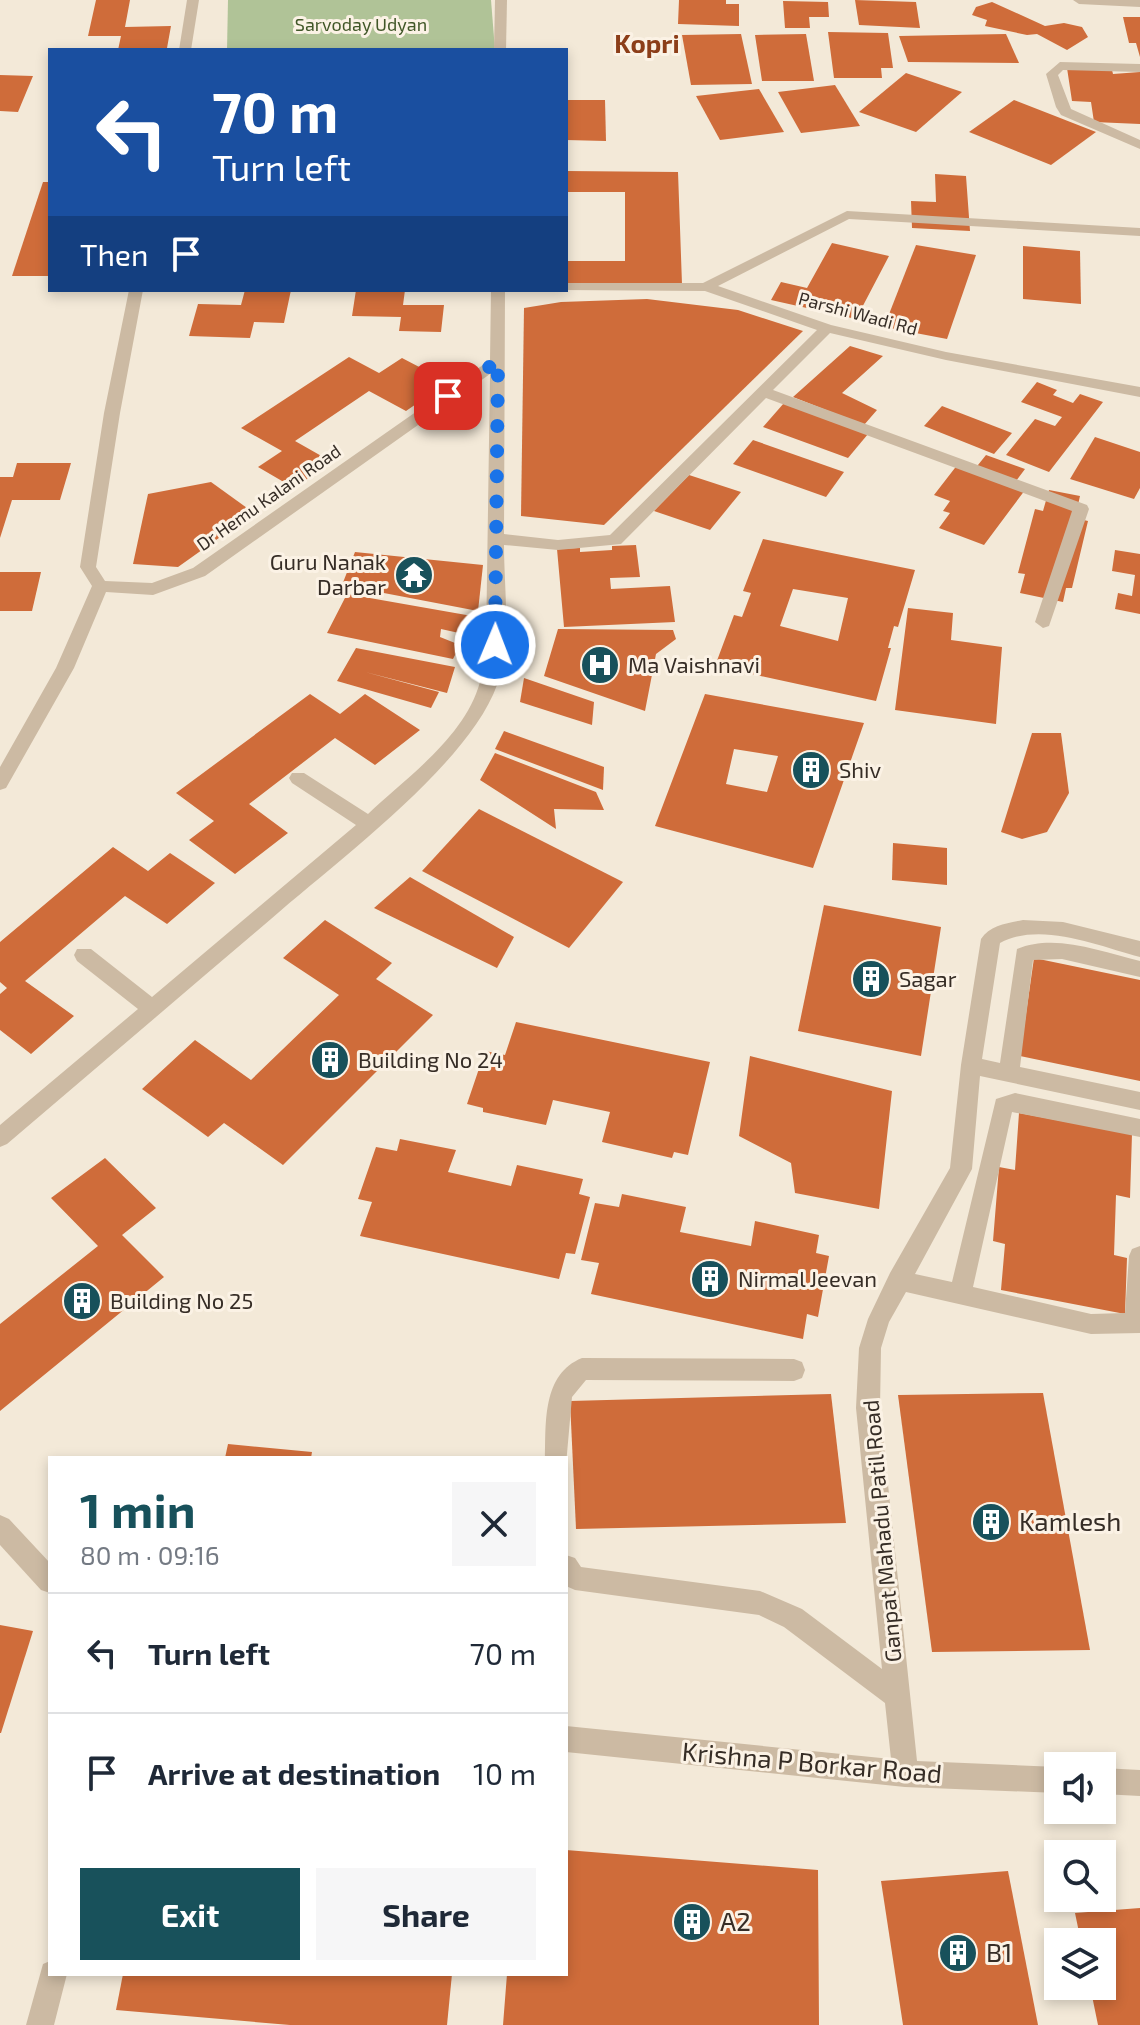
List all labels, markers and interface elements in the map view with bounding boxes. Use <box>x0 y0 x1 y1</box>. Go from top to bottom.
park label: Sarvoday Udyan <box>295 13 427 35</box>
district label: Kopri <box>614 27 680 58</box>
text: 70 m <box>212 77 338 144</box>
icon: left <box>80 80 184 184</box>
text: Turn left <box>212 145 351 188</box>
icon: arrive <box>164 232 208 276</box>
text: Then <box>80 236 148 272</box>
street label: Parshi Wadi Rd <box>796 287 920 340</box>
pin <box>414 362 482 430</box>
icon: arrive <box>426 374 470 418</box>
street label: Dr Hemu Kalani Road <box>192 439 345 555</box>
place label: Guru Nanak Darbar <box>270 548 386 599</box>
temple icon: Guru Nanak Darbar <box>393 554 435 596</box>
position arrow <box>453 603 537 687</box>
hospital icon: Ma Vaishnavi <box>579 644 621 686</box>
place label: Ma Vaishnavi <box>628 651 760 677</box>
building icon: Shiv <box>790 749 832 791</box>
place label: Shiv <box>839 756 882 782</box>
building icon: Sagar <box>850 958 892 1000</box>
place label: Sagar <box>899 965 957 991</box>
building icon: Building No 24 <box>309 1039 351 1081</box>
place label: Building No 24 <box>358 1046 503 1072</box>
building icon: Nirmal Jeevan <box>689 1258 731 1300</box>
place label: Nirmal Jeevan <box>738 1265 877 1291</box>
building icon: Building No 25 <box>61 1280 103 1322</box>
place label: Building No 25 <box>110 1287 253 1313</box>
street label: Ganpat Mahadu Patil Road <box>857 1399 905 1663</box>
text: 1 min <box>80 1480 196 1538</box>
button: close <box>452 1482 536 1566</box>
building icon: Kamlesh <box>970 1501 1012 1543</box>
place label: Kamlesh <box>1019 1505 1121 1536</box>
text: 80 m · 09:16 <box>80 1539 220 1570</box>
icon: left <box>80 1631 124 1675</box>
text: Turn left <box>148 1635 270 1671</box>
text: 70 m <box>470 1635 536 1671</box>
street label: Krishna P Borkar Road <box>681 1735 943 1788</box>
icon: arrive <box>80 1751 124 1795</box>
map controls <box>1044 1752 1116 2000</box>
button: sound <box>1044 1752 1116 1824</box>
text: Arrive at destination <box>148 1755 440 1791</box>
text: 10 m <box>473 1755 536 1791</box>
button: search <box>1044 1840 1116 1912</box>
button: Exit <box>80 1868 300 1960</box>
button: Share <box>316 1868 536 1960</box>
building icon: A2 <box>671 1901 713 1943</box>
place label: A2 <box>720 1905 751 1936</box>
button: layers <box>1044 1928 1116 2000</box>
building icon: B1 <box>937 1932 979 1974</box>
place label: B1 <box>986 1936 1012 1967</box>

